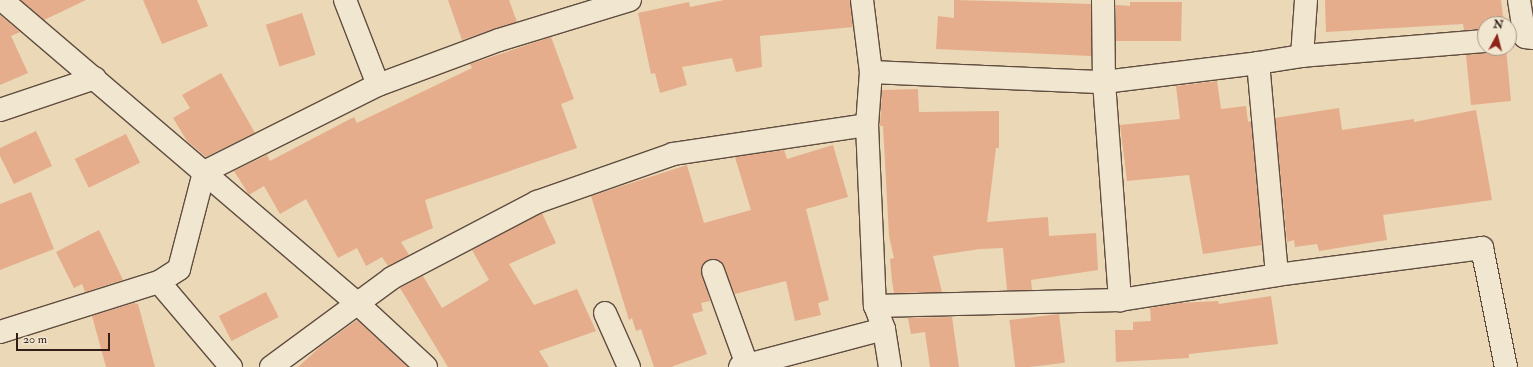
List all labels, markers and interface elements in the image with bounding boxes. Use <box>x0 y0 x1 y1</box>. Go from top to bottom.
north arrow <box>1477 16 1517 56</box>
text: N <box>1493 18 1504 32</box>
scale bar <box>18 325 112 351</box>
text: 20 m <box>23 332 47 347</box>

